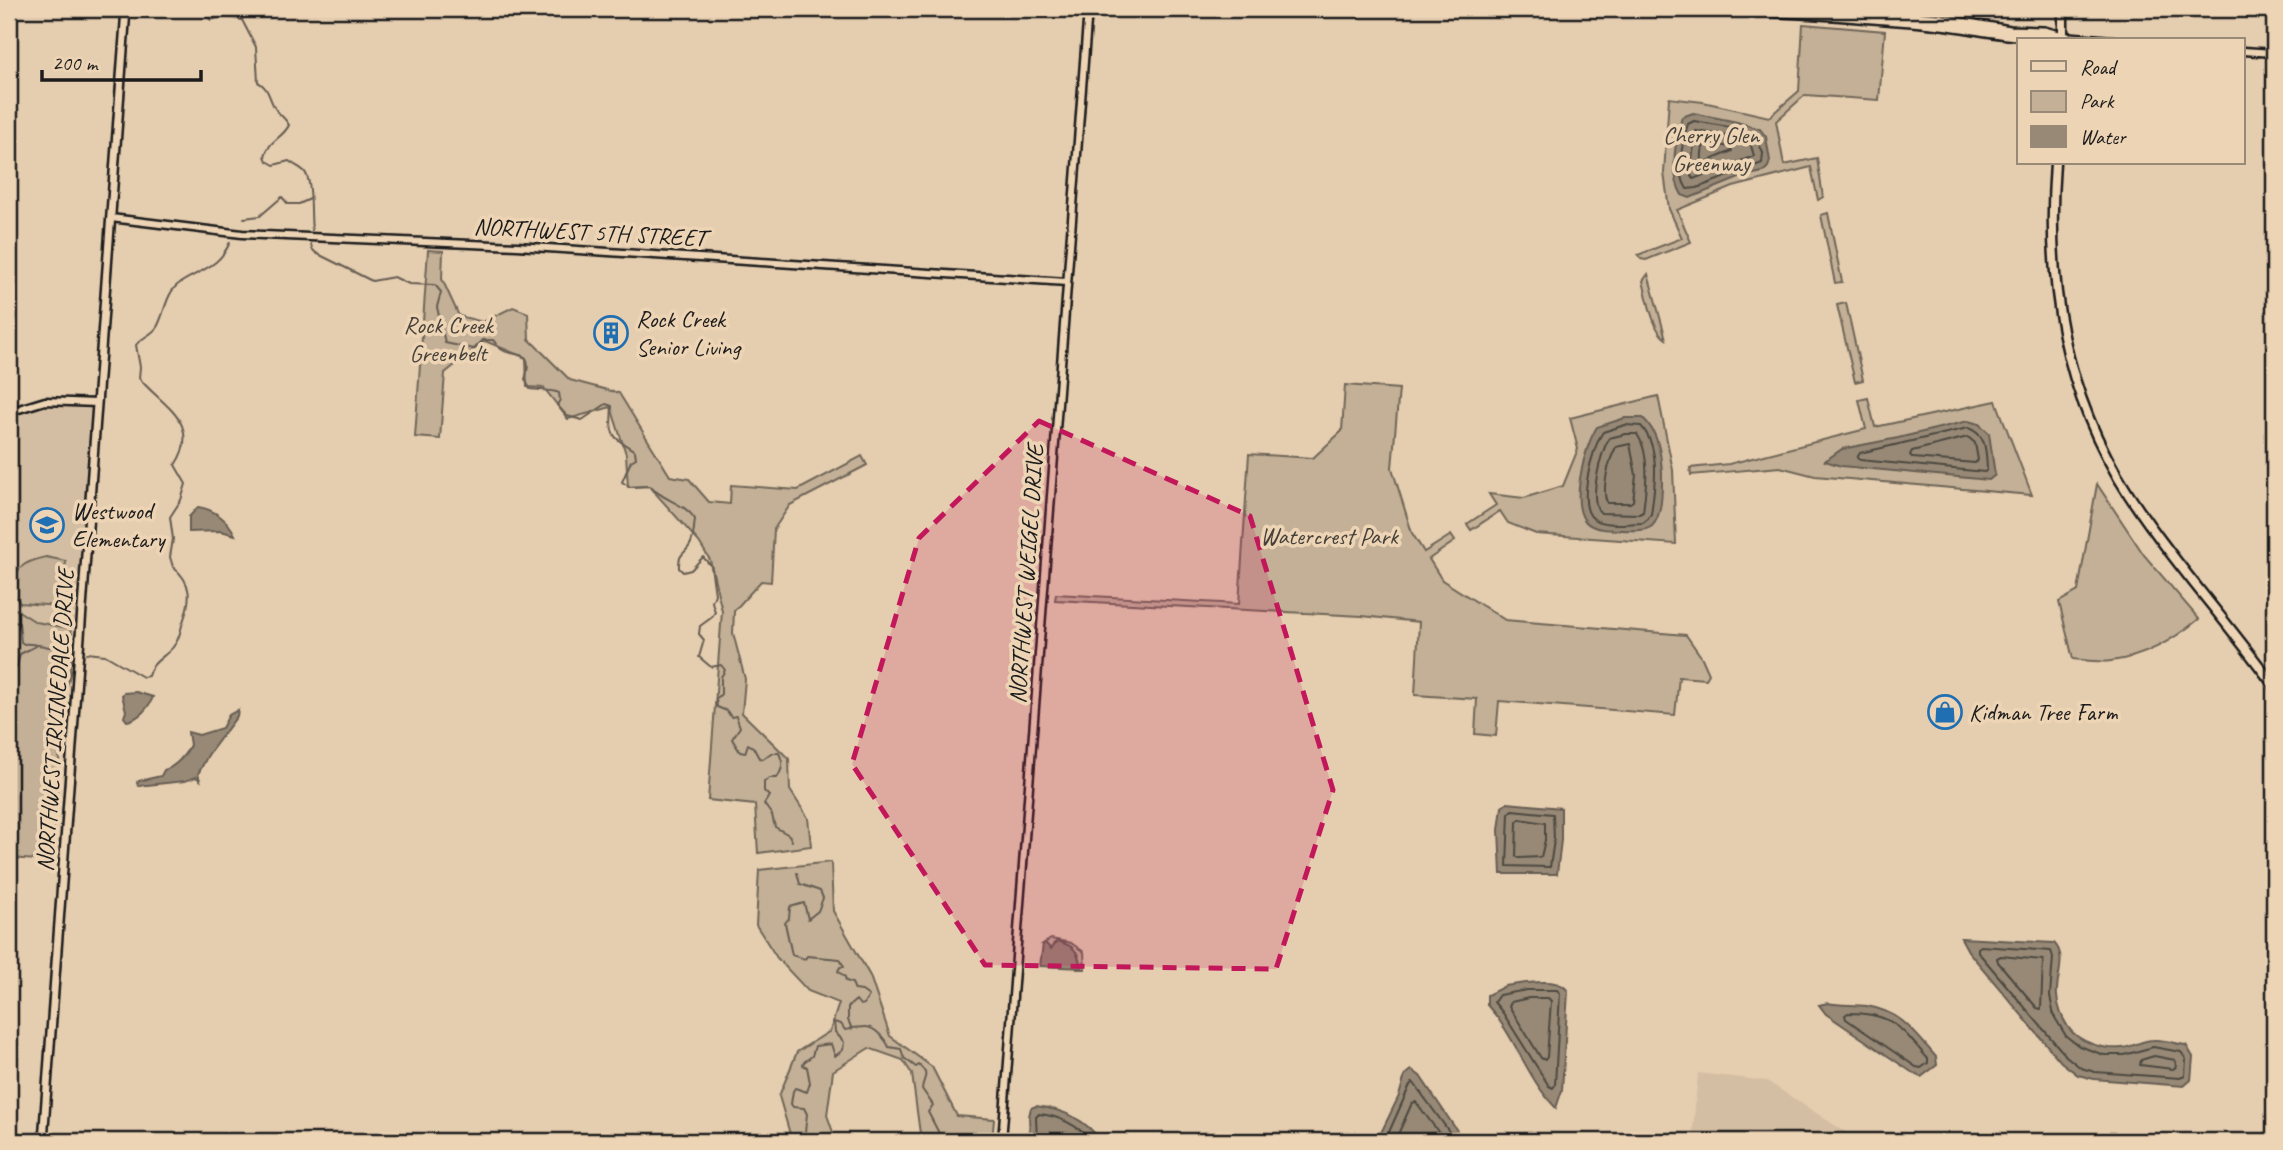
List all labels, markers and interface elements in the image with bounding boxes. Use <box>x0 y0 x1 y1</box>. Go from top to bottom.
scale bar <box>42 38 201 82</box>
legend <box>2017 38 2244 164</box>
text: 200 m <box>52 50 99 76</box>
text: Road <box>2080 54 2119 80</box>
text: Park <box>2080 88 2115 114</box>
park label: Cherry Glen Greenway <box>1663 120 1760 178</box>
text: Water <box>2080 124 2127 150</box>
street label: NORTHWEST 5TH STREET <box>473 211 713 253</box>
place label: Rock Creek Senior Living <box>636 304 742 362</box>
park label: Rock Creek Greenbelt <box>404 310 495 368</box>
building icon: Rock Creek Senior Living <box>592 314 630 352</box>
street label: NORTHWEST WEIGEL DRIVE <box>1002 440 1050 705</box>
place label: Westwood Elementary <box>72 496 166 554</box>
school or university icon: Westwood Elementary <box>28 506 66 544</box>
park label: Watercrest Park <box>1260 521 1400 551</box>
street label: NORTHWEST IRVINEDALE DRIVE <box>29 565 81 872</box>
shop icon: Kidman Tree Farm <box>1926 693 1964 731</box>
place label: Kidman Tree Farm <box>1969 697 2118 727</box>

